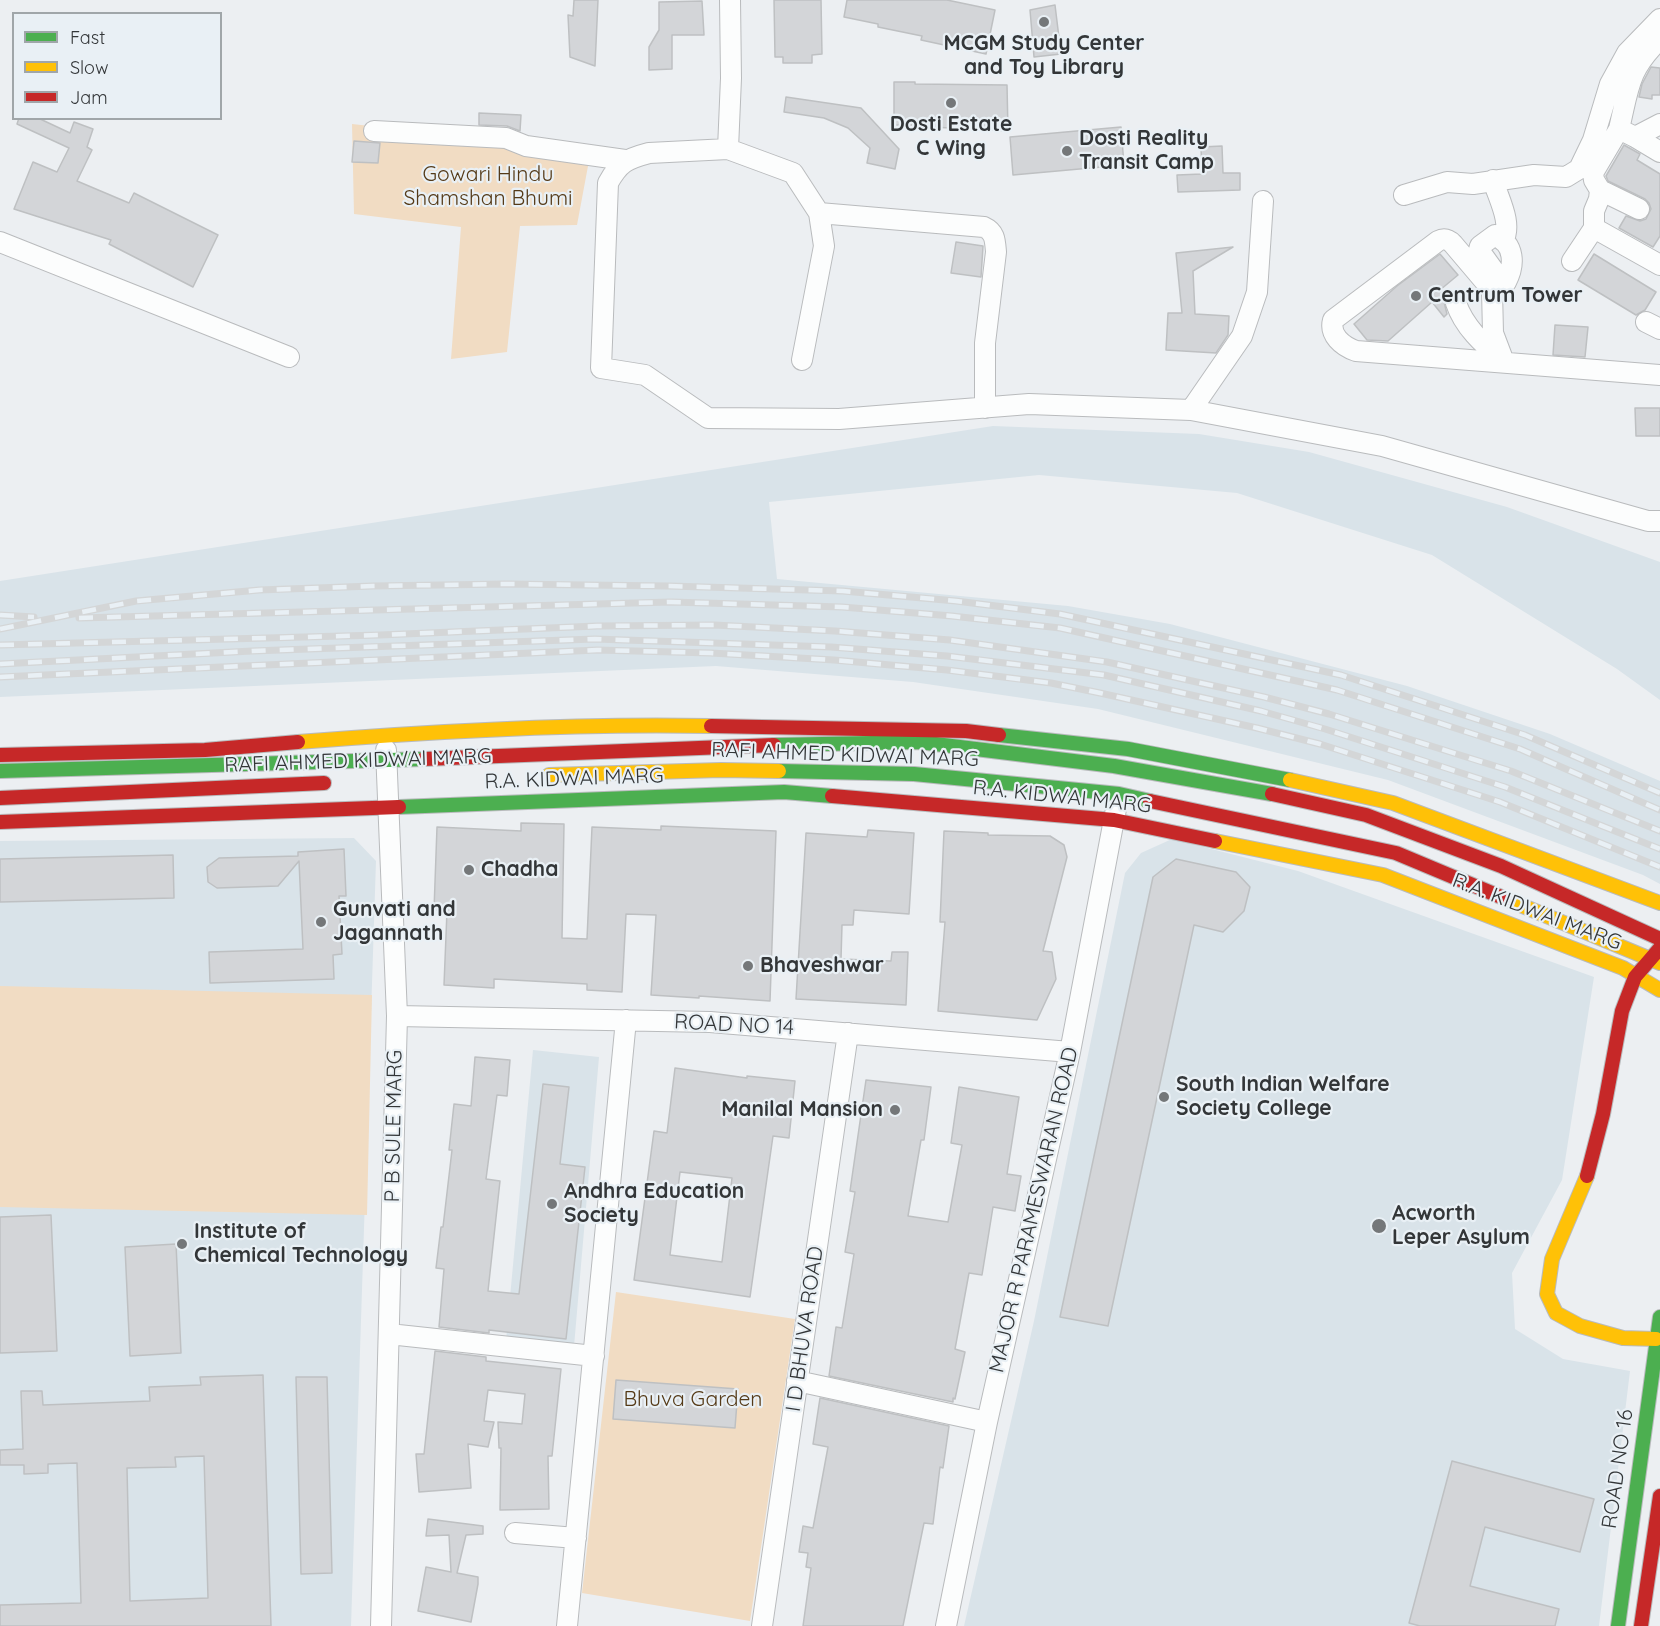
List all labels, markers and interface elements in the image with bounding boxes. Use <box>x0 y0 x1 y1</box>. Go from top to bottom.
legend <box>12 12 222 120</box>
marker: MCGM Study Center and Toy Library <box>1037 15 1051 29</box>
text: Fast <box>70 26 105 49</box>
place label: MCGM Study Center and Toy Library <box>944 31 1144 81</box>
text: Slow <box>70 56 108 79</box>
text: Jam <box>70 86 108 109</box>
marker: Dosti Estate C Wing <box>944 96 958 110</box>
place label: Dosti Estate C Wing <box>890 112 1012 162</box>
place label: Dosti Reality Transit Camp <box>1079 126 1214 176</box>
marker: Dosti Reality Transit Camp <box>1060 144 1074 158</box>
park label: Gowari Hindu Shamshan Bhumi <box>403 162 573 212</box>
place label: Centrum Tower <box>1428 283 1583 309</box>
marker: Centrum Tower <box>1409 289 1423 303</box>
street label: RAFI AHMED KIDWAI MARG <box>711 738 979 772</box>
street label: RAFI AHMED KIDWAI MARG <box>224 744 492 778</box>
street label: R.A. KIDWAI MARG <box>484 763 664 795</box>
street label: R.A. KIDWAI MARG <box>972 775 1152 819</box>
place label: Chadha <box>481 857 558 883</box>
marker: Chadha <box>462 863 476 877</box>
street label: R.A. KIDWAI MARG <box>1449 868 1625 956</box>
place label: Gunvati and Jagannath <box>333 897 456 947</box>
marker: Gunvati and Jagannath <box>314 915 328 929</box>
place label: Bhaveshwar <box>760 953 884 979</box>
marker: Bhaveshwar <box>741 959 755 973</box>
street label: ROAD NO 14 <box>673 1009 795 1041</box>
street label: MAJOR R PARAMESWARAN ROAD <box>984 1045 1084 1375</box>
street label: P B SULE MARG <box>380 1049 408 1203</box>
place label: South Indian Welfare Society College <box>1176 1072 1390 1122</box>
marker: South Indian Welfare Society College <box>1157 1090 1171 1104</box>
place label: Manilal Mansion <box>721 1097 883 1123</box>
marker: Manilal Mansion <box>888 1103 902 1117</box>
place label: Andhra Education Society <box>564 1179 744 1229</box>
marker: Andhra Education Society <box>545 1197 559 1211</box>
place label: Acworth Leper Asylum <box>1392 1201 1530 1251</box>
marker: Acworth Leper Asylum <box>1370 1217 1388 1235</box>
place label: Institute of Chemical Technology <box>194 1219 408 1269</box>
marker: Institute of Chemical Technology <box>175 1237 189 1251</box>
street label: I D BHUVA ROAD <box>781 1245 829 1413</box>
park label: Bhuva Garden <box>624 1387 762 1413</box>
street label: ROAD NO 16 <box>1597 1408 1639 1530</box>

